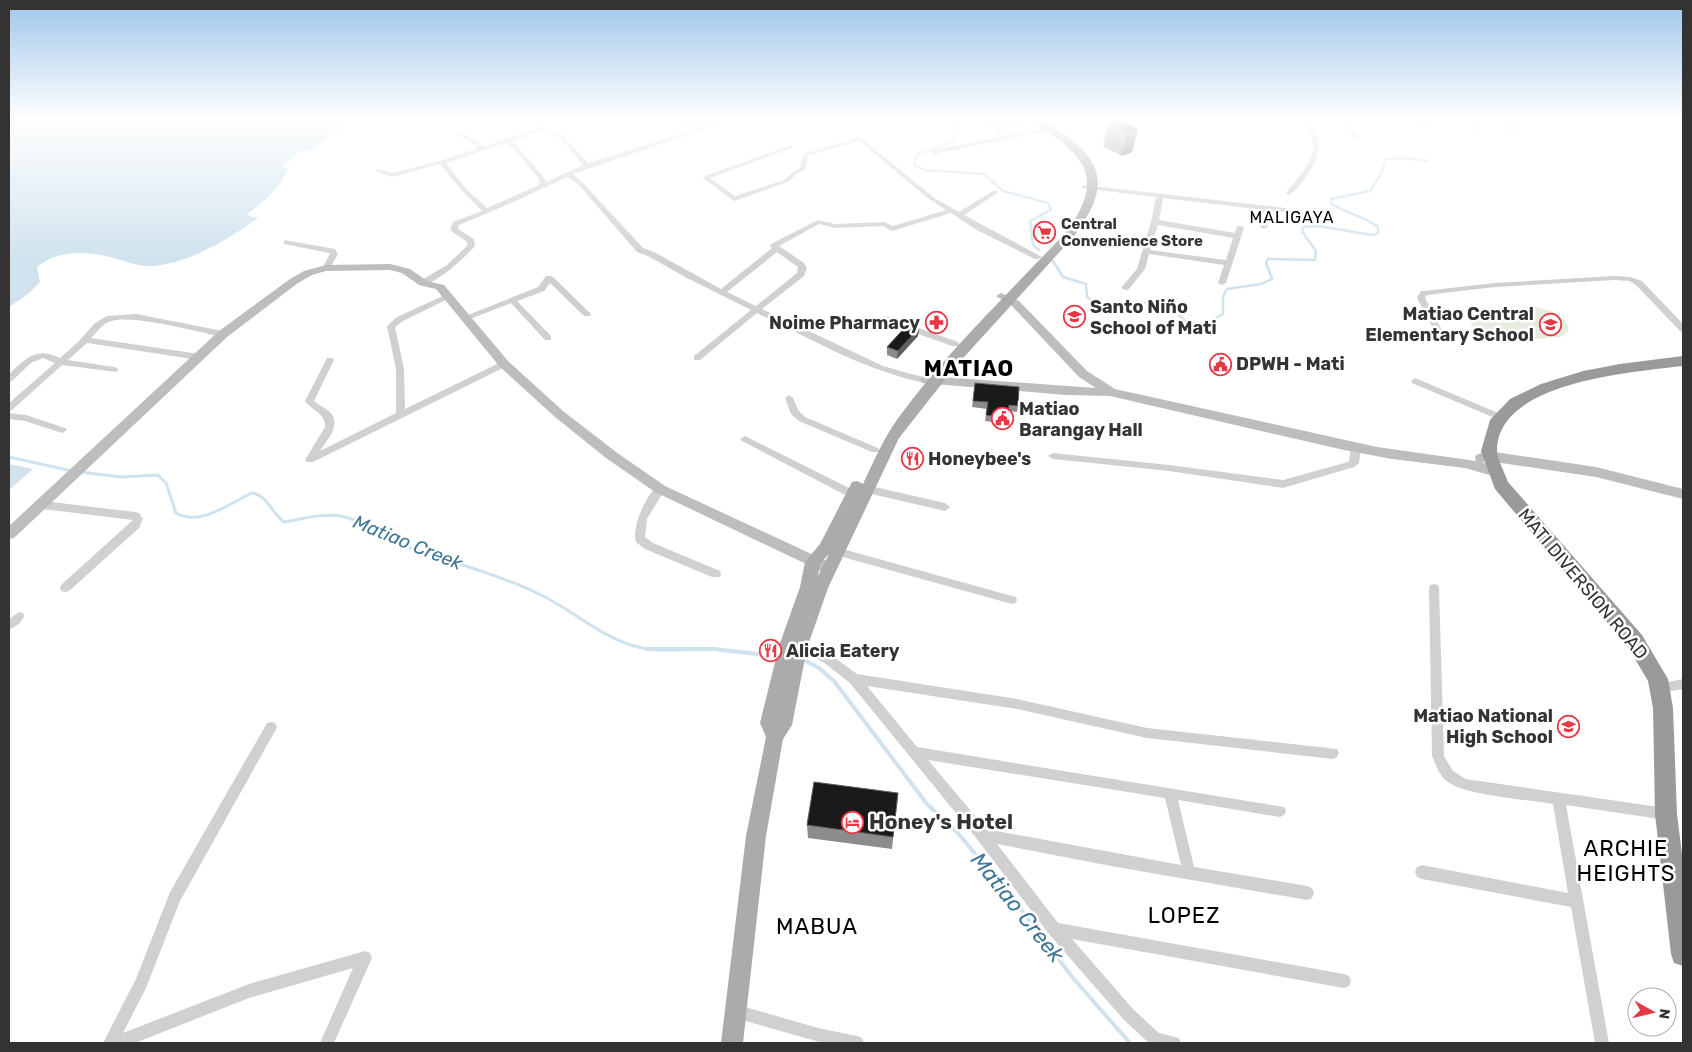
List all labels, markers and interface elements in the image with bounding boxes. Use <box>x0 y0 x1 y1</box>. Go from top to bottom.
district label: MALIGAYA <box>1250 208 1334 227</box>
place label: Central Convenience Store <box>1061 215 1203 250</box>
supermarket icon: Central Convenience Store <box>1033 221 1057 245</box>
place label: Santo Niño School of Mati <box>1090 296 1217 339</box>
place label: Matiao Central Elementary School <box>1365 303 1534 346</box>
school or university icon: Santo Niño School of Mati <box>1062 305 1086 329</box>
pharmacy icon: Noime Pharmacy <box>924 311 948 335</box>
place label: Noime Pharmacy <box>769 312 920 334</box>
school or university icon: Matiao Central Elementary School <box>1538 312 1562 336</box>
public building icon: DPWH - Mati <box>1208 352 1232 376</box>
place label: DPWH - Mati <box>1236 353 1345 375</box>
district label: MATIAO <box>924 355 1014 382</box>
place label: Matiao Barangay Hall <box>1019 398 1143 441</box>
public building icon: Matiao Barangay Hall <box>991 407 1015 431</box>
restaurant icon: Honeybee's <box>900 447 924 471</box>
place label: Honeybee's <box>928 448 1031 470</box>
street label: MATI DIVERSION ROAD <box>1514 504 1652 664</box>
water label: Matiao Creek <box>350 510 466 575</box>
restaurant icon: Alicia Eatery <box>758 639 782 663</box>
place label: Alicia Eatery <box>786 640 900 662</box>
place label: Matiao National High School <box>1413 705 1553 748</box>
school or university icon: Matiao National High School <box>1557 714 1581 738</box>
place label: Honey's Hotel <box>869 809 1013 834</box>
hotel icon: Honey's Hotel <box>841 810 865 834</box>
district label: ARCHIE HEIGHTS <box>1576 835 1676 887</box>
water label: Matiao Creek <box>965 847 1071 968</box>
district label: LOPEZ <box>1148 902 1220 929</box>
district label: MABUA <box>776 913 858 940</box>
north arrow <box>1627 987 1677 1037</box>
text: N <box>1655 1008 1673 1020</box>

